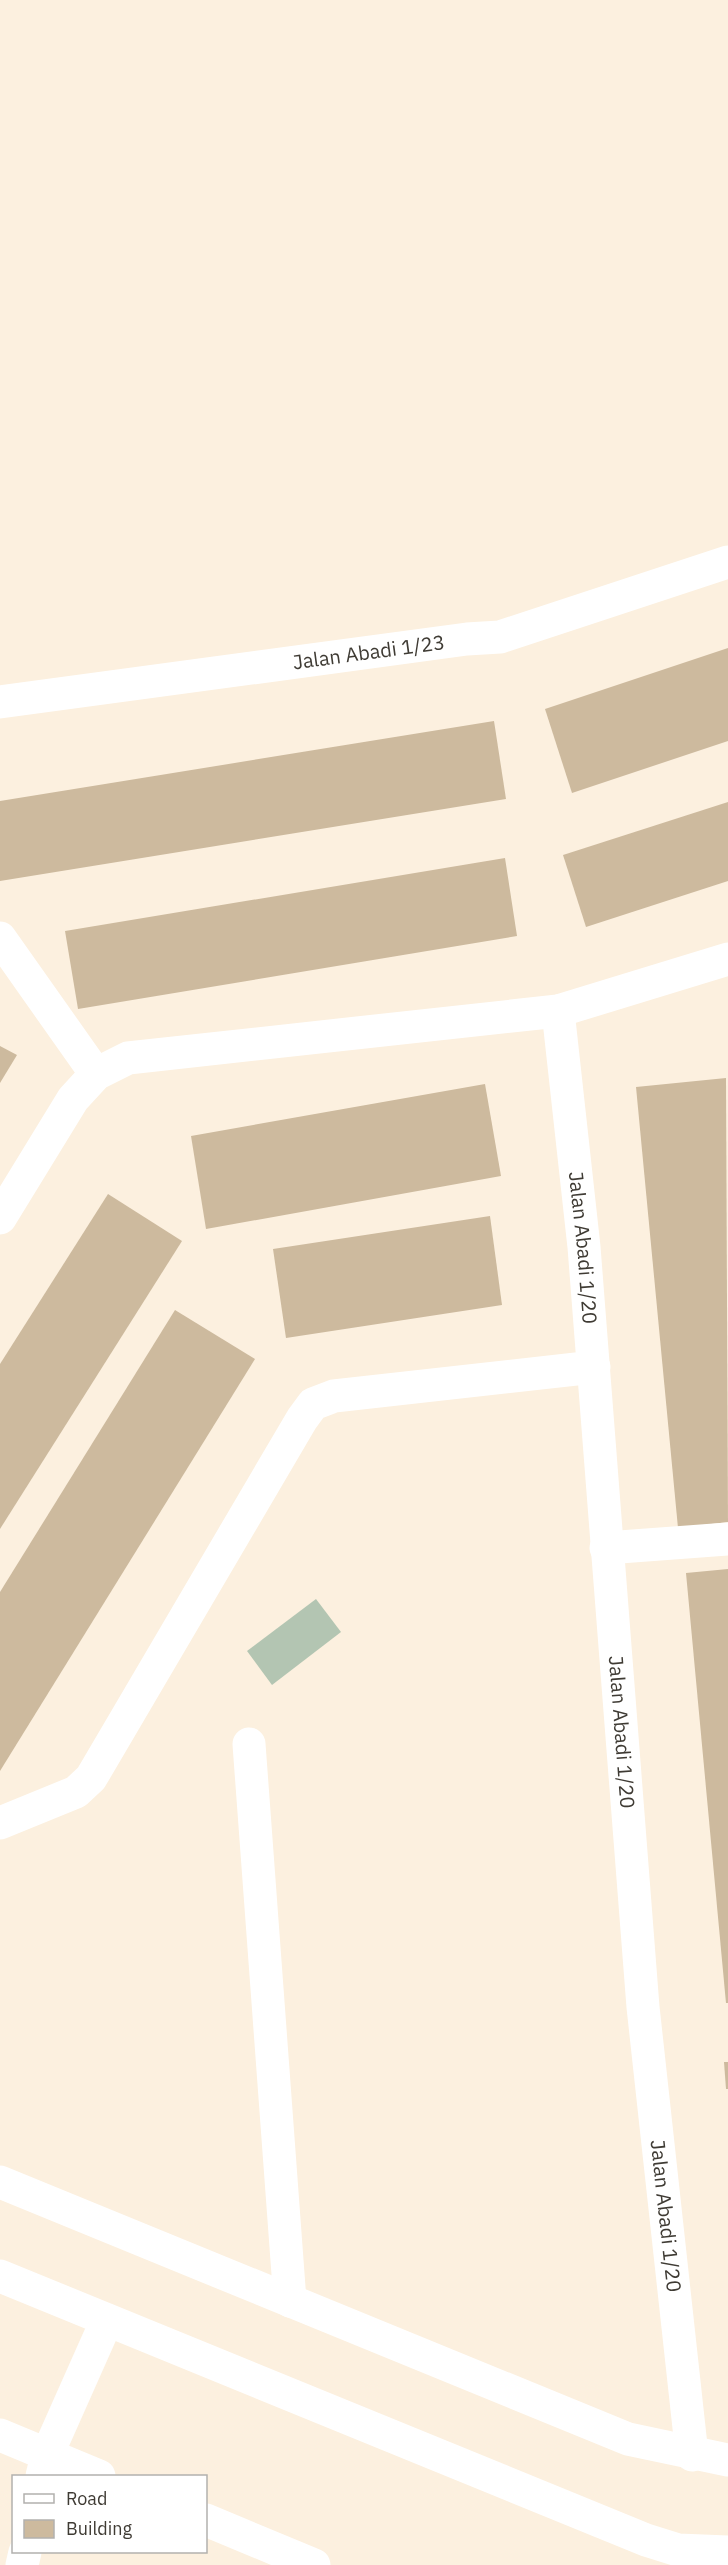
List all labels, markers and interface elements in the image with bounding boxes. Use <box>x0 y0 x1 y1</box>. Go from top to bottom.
street label: Jalan Abadi 1/23 <box>291 628 446 675</box>
street label: Jalan Abadi 1/20 <box>563 1170 604 1325</box>
street label: Jalan Abadi 1/20 <box>603 1655 642 1810</box>
street label: Jalan Abadi 1/20 <box>645 2138 688 2294</box>
legend <box>12 2475 207 2553</box>
text: Road <box>66 2487 107 2510</box>
text: Building <box>66 2517 133 2540</box>

